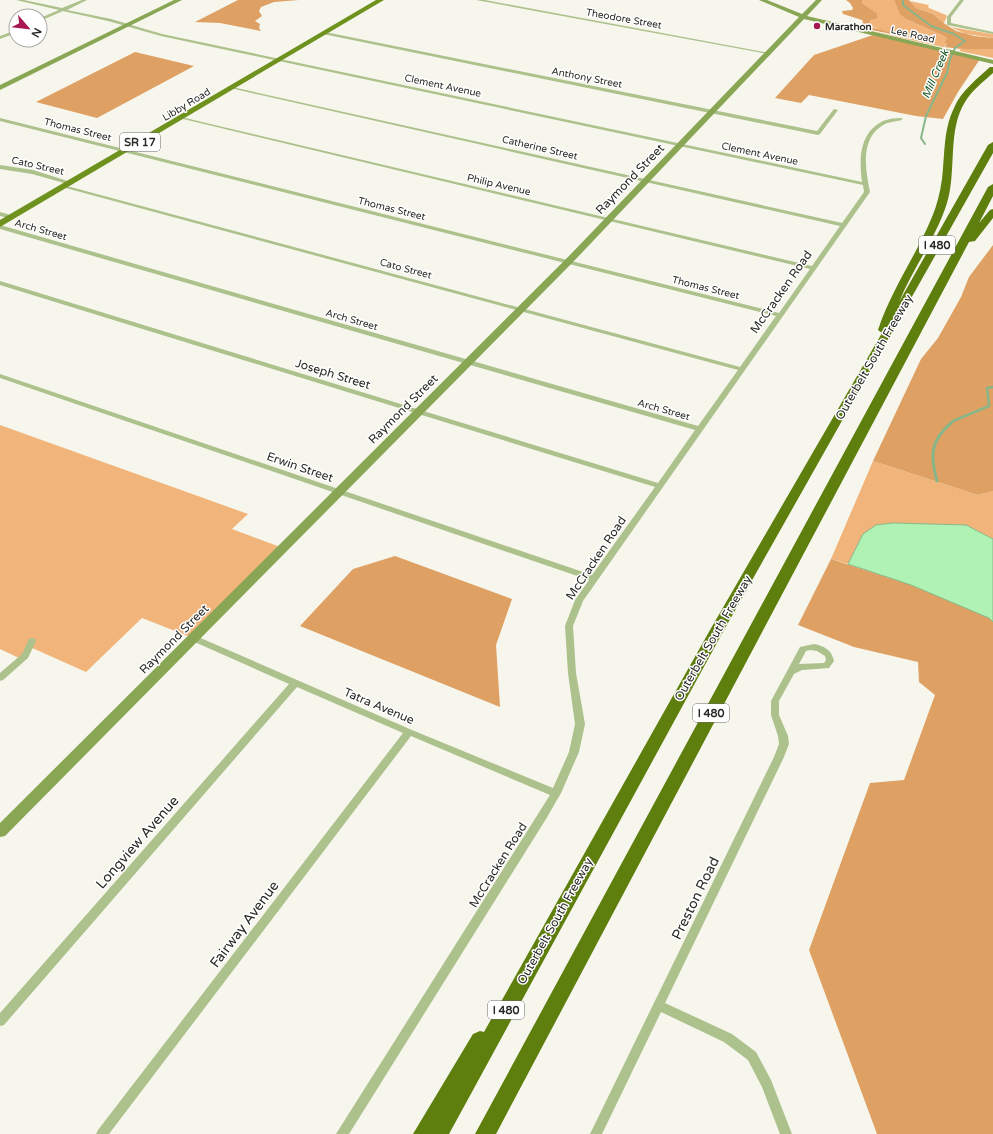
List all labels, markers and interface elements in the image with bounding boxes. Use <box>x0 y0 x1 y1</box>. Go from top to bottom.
street label: Theodore Street <box>585 6 663 32</box>
north arrow <box>8 8 48 48</box>
marker: Marathon <box>812 21 822 31</box>
place label: Marathon <box>825 21 872 33</box>
street label: Lee Road <box>890 24 936 46</box>
text: N <box>29 26 44 39</box>
water label: Mill Creek <box>919 47 952 101</box>
street label: Anthony Street <box>550 65 623 91</box>
street label: Clement Avenue <box>403 72 483 100</box>
street label: Libby Road <box>160 86 213 124</box>
street label: Thomas Street <box>43 116 113 144</box>
road number: SR 17 <box>120 133 160 151</box>
street label: Catherine Street <box>501 133 579 163</box>
street label: Clement Avenue <box>720 140 800 168</box>
street label: Raymond Street <box>593 141 667 217</box>
street label: Cato Street <box>10 154 65 178</box>
street label: Philip Avenue <box>466 172 532 198</box>
street label: Thomas Street <box>357 195 427 223</box>
street label: Arch Street <box>13 217 68 243</box>
road number: I 480 <box>919 236 955 254</box>
street label: McCracken Road <box>747 248 815 336</box>
street label: Cato Street <box>378 256 433 282</box>
street label: Thomas Street <box>671 274 741 302</box>
street label: Outerbelt South Freeway <box>832 291 916 422</box>
street label: Arch Street <box>324 307 379 333</box>
street label: Joseph Street <box>294 356 373 392</box>
street label: Raymond Street <box>365 371 441 447</box>
street label: Arch Street <box>636 397 691 423</box>
street label: Erwin Street <box>265 449 335 485</box>
street label: McCracken Road <box>563 514 629 602</box>
street label: Outerbelt South Freeway <box>671 572 755 703</box>
street label: Raymond Street <box>136 601 212 677</box>
street label: Tatra Avenue <box>342 685 416 727</box>
road number: I 480 <box>693 704 729 722</box>
street label: Longview Avenue <box>92 792 182 892</box>
street label: McCracken Road <box>466 820 530 910</box>
street label: Preston Road <box>668 854 723 942</box>
street label: Outerbelt South Freeway <box>514 855 596 987</box>
street label: Fairway Avenue <box>206 878 283 971</box>
road number: I 480 <box>488 1001 524 1019</box>

